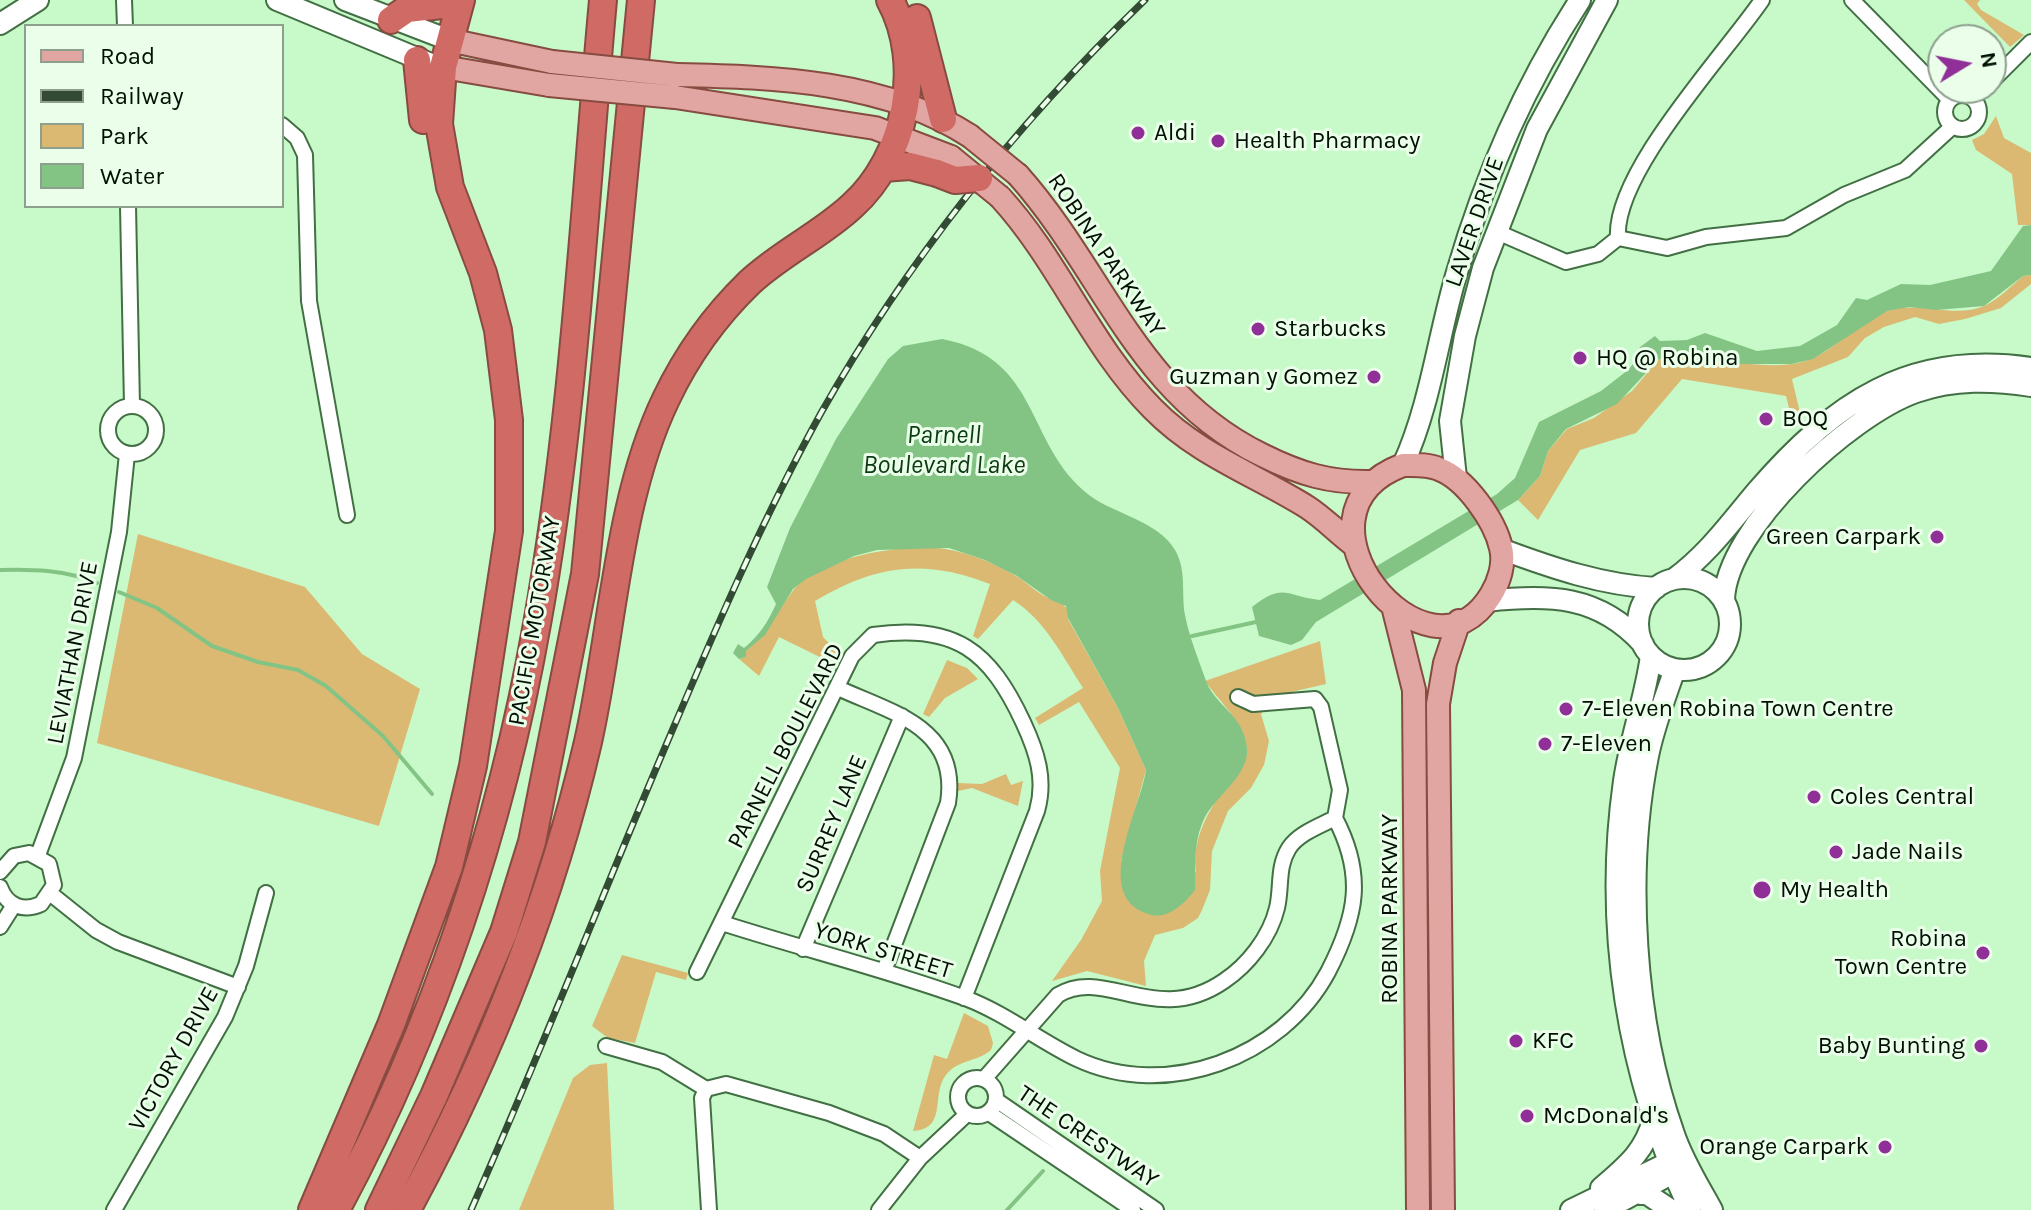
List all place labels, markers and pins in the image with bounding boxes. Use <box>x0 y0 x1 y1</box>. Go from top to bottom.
place label: Aldi <box>1154 119 1196 147</box>
marker: Aldi <box>1129 124 1147 142</box>
place label: Health Pharmacy <box>1234 127 1420 155</box>
marker: Health Pharmacy <box>1209 132 1227 150</box>
place label: Starbucks <box>1274 315 1387 343</box>
marker: Starbucks <box>1249 320 1267 338</box>
place label: HQ @ Robina <box>1596 344 1738 372</box>
marker: HQ @ Robina <box>1571 349 1589 367</box>
place label: Guzman y Gomez <box>1169 363 1358 391</box>
marker: Guzman y Gomez <box>1365 368 1383 386</box>
place label: BOQ <box>1782 405 1828 433</box>
marker: BOQ <box>1757 410 1775 428</box>
place label: Green Carpark <box>1766 523 1921 551</box>
marker: Green Carpark <box>1928 528 1946 546</box>
place label: 7-Eleven Robina Town Centre <box>1582 695 1894 723</box>
marker: 7-Eleven Robina Town Centre <box>1557 700 1575 718</box>
place label: 7-Eleven <box>1561 730 1652 758</box>
marker: 7-Eleven <box>1536 735 1554 753</box>
place label: Coles Central <box>1830 783 1974 811</box>
marker: Coles Central <box>1805 788 1823 806</box>
place label: Jade Nails <box>1852 838 1963 866</box>
marker: Jade Nails <box>1827 843 1845 861</box>
place label: My Health <box>1780 876 1889 904</box>
marker: My Health <box>1751 879 1773 901</box>
place label: Robina Town Centre <box>1835 925 1967 981</box>
marker: Robina Town Centre <box>1974 944 1992 962</box>
place label: KFC <box>1532 1027 1574 1055</box>
marker: KFC <box>1507 1032 1525 1050</box>
place label: Baby Bunting <box>1818 1032 1965 1060</box>
marker: Baby Bunting <box>1972 1037 1990 1055</box>
place label: McDonald's <box>1543 1102 1669 1130</box>
marker: McDonald's <box>1518 1107 1536 1125</box>
place label: Orange Carpark <box>1700 1133 1869 1161</box>
marker: Orange Carpark <box>1876 1138 1894 1156</box>

